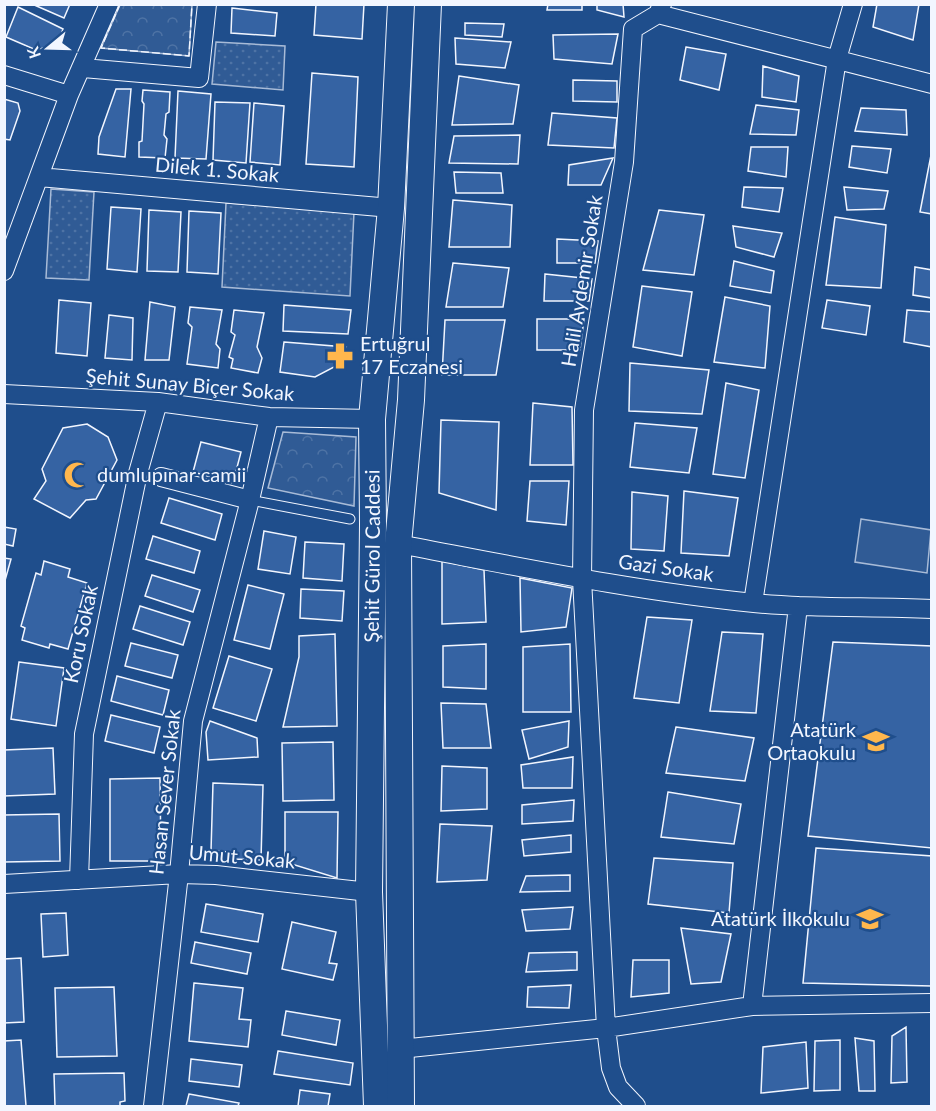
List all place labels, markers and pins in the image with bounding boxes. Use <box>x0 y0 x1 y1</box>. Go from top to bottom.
place label: Ertuğrul 17 Eczanesi <box>360 331 463 378</box>
pharmacy icon: Ertuğrul 17 Eczanesi <box>325 341 355 371</box>
mosque icon: dumlupınar camii <box>62 460 92 490</box>
place label: dumlupınar camii <box>97 462 246 486</box>
place label: Atatürk Ortaokulu <box>767 717 857 764</box>
school or university icon: Atatürk Ortaokulu <box>861 726 891 756</box>
school or university icon: Atatürk İlkokulu <box>855 904 885 934</box>
place label: Atatürk İlkokulu <box>711 906 850 930</box>

